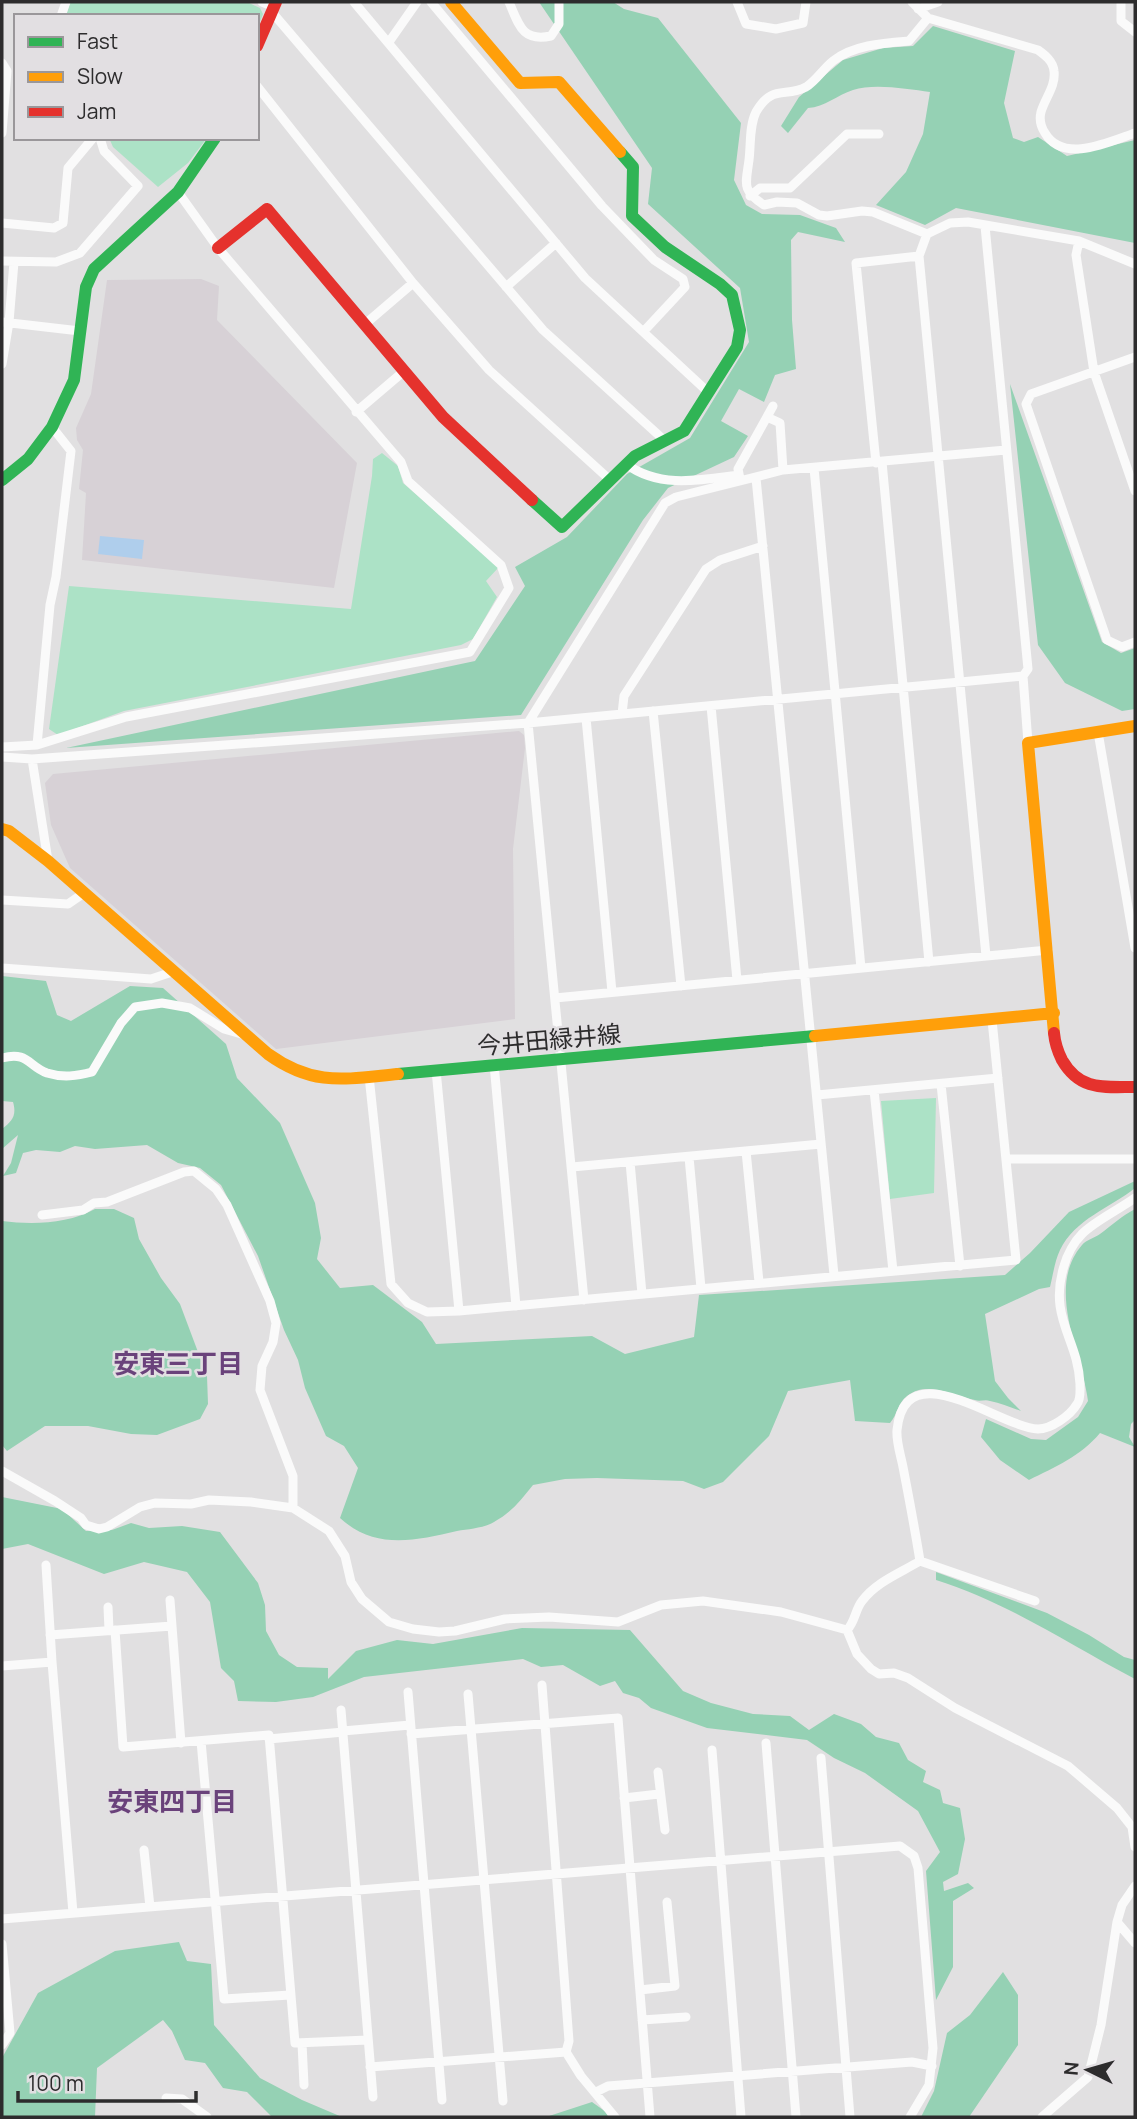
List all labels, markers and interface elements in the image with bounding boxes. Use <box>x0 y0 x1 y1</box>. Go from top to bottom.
legend <box>14 14 259 140</box>
text: Fast <box>77 27 118 55</box>
text: Slow <box>77 62 123 90</box>
text: Jam <box>77 97 116 125</box>
street label: 今井田緑井線 <box>476 1016 622 1062</box>
district label: 安東三丁目 <box>113 1345 243 1381</box>
district label: 安東四丁目 <box>107 1783 237 1819</box>
north arrow <box>1053 2035 1123 2105</box>
scale bar <box>18 2060 196 2104</box>
text: N <box>1058 2061 1085 2076</box>
text: 100 m <box>28 2069 84 2097</box>

